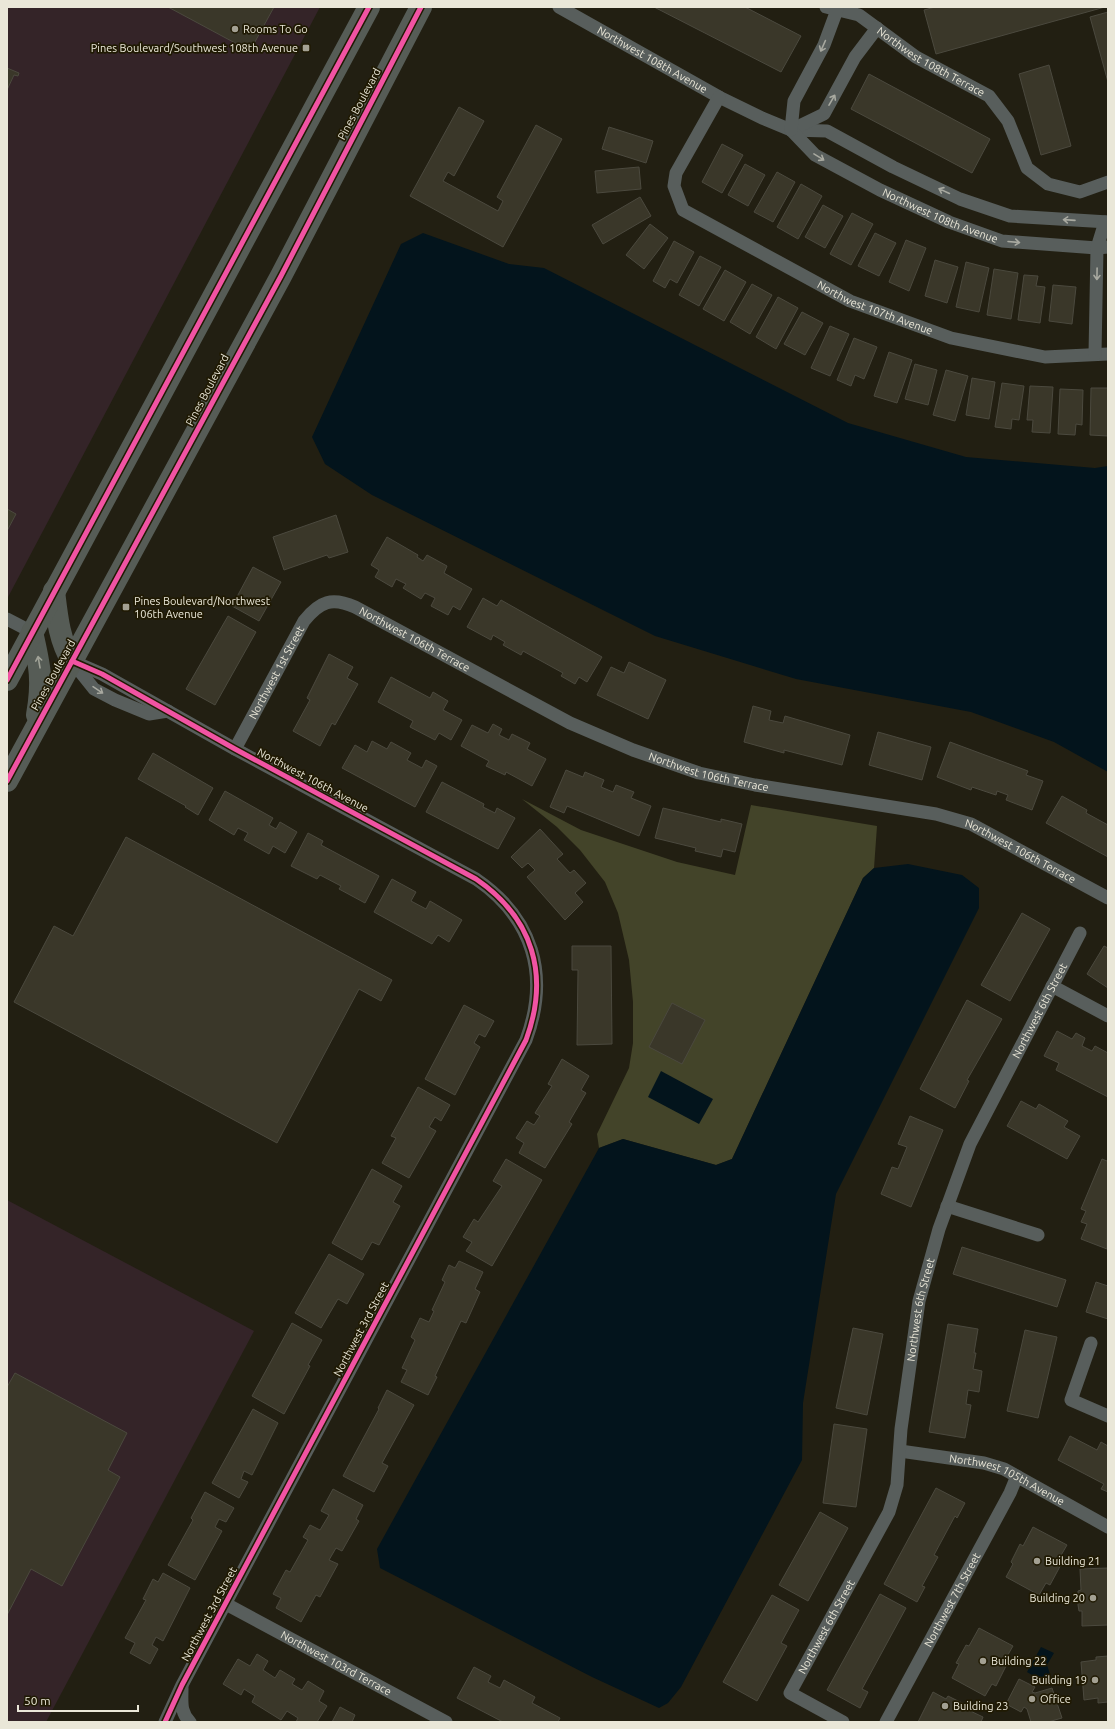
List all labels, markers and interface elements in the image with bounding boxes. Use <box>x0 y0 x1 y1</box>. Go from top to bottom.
place label: Rooms To Go <box>243 23 308 35</box>
marker: Rooms To Go <box>230 24 240 34</box>
street label: Northwest 108th Avenue <box>595 24 709 95</box>
street label: Northwest 108th Terrace <box>875 24 987 99</box>
one-way arrow <box>819 40 826 52</box>
place label: Pines Boulevard/Southwest 108th Avenue <box>91 42 298 54</box>
marker: Pines Boulevard/Southwest 108th Avenue <box>301 43 311 53</box>
street label: Pines Boulevard <box>335 66 383 142</box>
one-way arrow <box>829 94 836 106</box>
one-way arrow <box>813 153 825 161</box>
street label: Northwest 108th Avenue <box>881 186 1000 245</box>
one-way arrow <box>938 187 950 194</box>
one-way arrow <box>1063 216 1076 223</box>
one-way arrow <box>1007 238 1020 245</box>
one-way arrow <box>1093 267 1100 280</box>
street label: Northwest 107th Avenue <box>815 278 935 337</box>
street label: Pines Boulevard <box>183 352 231 428</box>
place label: Pines Boulevard/Northwest 106th Avenue <box>134 595 271 620</box>
marker: Pines Boulevard/Northwest 106th Avenue <box>121 602 131 612</box>
street label: Northwest 106th Terrace <box>357 605 472 674</box>
street label: Northwest 1st Street <box>246 623 307 721</box>
street label: Pines Boulevard <box>29 637 77 713</box>
one-way arrow <box>34 656 42 669</box>
one-way arrow <box>92 686 103 694</box>
street label: Northwest 106th Avenue <box>255 746 371 814</box>
street label: Northwest 106th Terrace <box>647 750 770 793</box>
street label: Northwest 106th Terrace <box>964 817 1078 885</box>
street label: Northwest 6th Street <box>1010 960 1070 1060</box>
street label: Northwest 6th Street <box>905 1256 937 1362</box>
street label: Northwest 3rd Street <box>331 1279 391 1378</box>
street label: Northwest 105th Avenue <box>949 1452 1067 1508</box>
street label: Northwest 7th Street <box>922 1550 983 1649</box>
place label: Building 21 <box>1045 1555 1100 1567</box>
marker: Building 21 <box>1032 1556 1042 1566</box>
street label: Northwest 3rd Street <box>179 1564 239 1663</box>
street label: Northwest 6th Street <box>796 1577 857 1676</box>
place label: Building 20 <box>1030 1592 1085 1604</box>
marker: Building 20 <box>1088 1593 1098 1603</box>
street label: Northwest 103rd Terrace <box>279 1628 394 1698</box>
place label: Building 22 <box>991 1655 1046 1667</box>
marker: Building 22 <box>978 1656 988 1666</box>
place label: Building 19 <box>1032 1674 1087 1686</box>
marker: Building 19 <box>1090 1675 1100 1685</box>
scale bar <box>18 1687 138 1713</box>
place label: Office <box>1040 1693 1071 1705</box>
text: 50 m <box>24 1694 51 1707</box>
marker: Office <box>1027 1694 1037 1704</box>
place label: Building 23 <box>953 1700 1008 1712</box>
marker: Building 23 <box>940 1701 950 1711</box>

